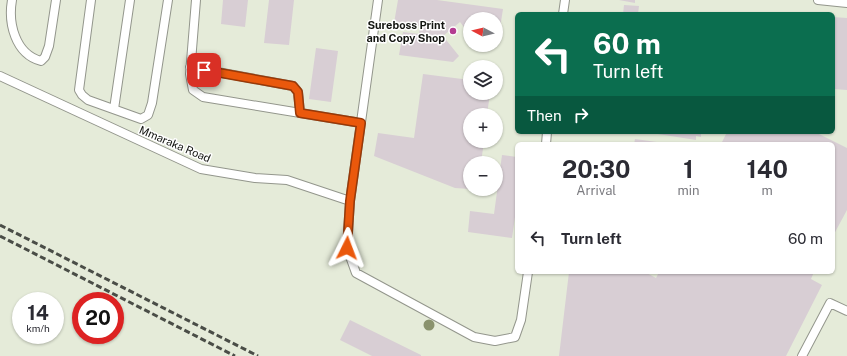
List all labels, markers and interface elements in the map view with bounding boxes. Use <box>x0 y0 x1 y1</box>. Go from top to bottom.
north arrow <box>463 12 503 52</box>
map controls <box>463 12 503 196</box>
place label: Sureboss Print and Copy Shop <box>367 19 445 44</box>
marker: Sureboss Print and Copy Shop <box>448 26 458 36</box>
text: 60 m <box>593 27 661 60</box>
icon: left <box>527 28 579 80</box>
pin <box>187 53 221 87</box>
icon: arrive <box>193 59 215 81</box>
button: layers <box>463 60 503 100</box>
text: Turn left <box>593 61 663 82</box>
icon: right <box>570 104 592 126</box>
text: Then <box>527 107 562 124</box>
button: + <box>463 108 503 148</box>
street label: Mmaraka Road <box>138 124 212 164</box>
text: 20:30 <box>562 155 631 183</box>
text: 1 <box>683 155 694 183</box>
text: 140 <box>747 155 788 183</box>
button: − <box>463 156 503 196</box>
text: Arrival <box>576 183 616 198</box>
text: min <box>677 183 700 198</box>
text: m <box>762 183 773 198</box>
position arrow <box>326 227 368 269</box>
icon: left <box>527 227 549 249</box>
text: Turn left <box>561 230 622 247</box>
text: 60 m <box>788 230 823 247</box>
speed limit sign: 20 <box>72 292 124 344</box>
text: 14 <box>27 301 49 325</box>
text: km/h <box>26 322 50 334</box>

